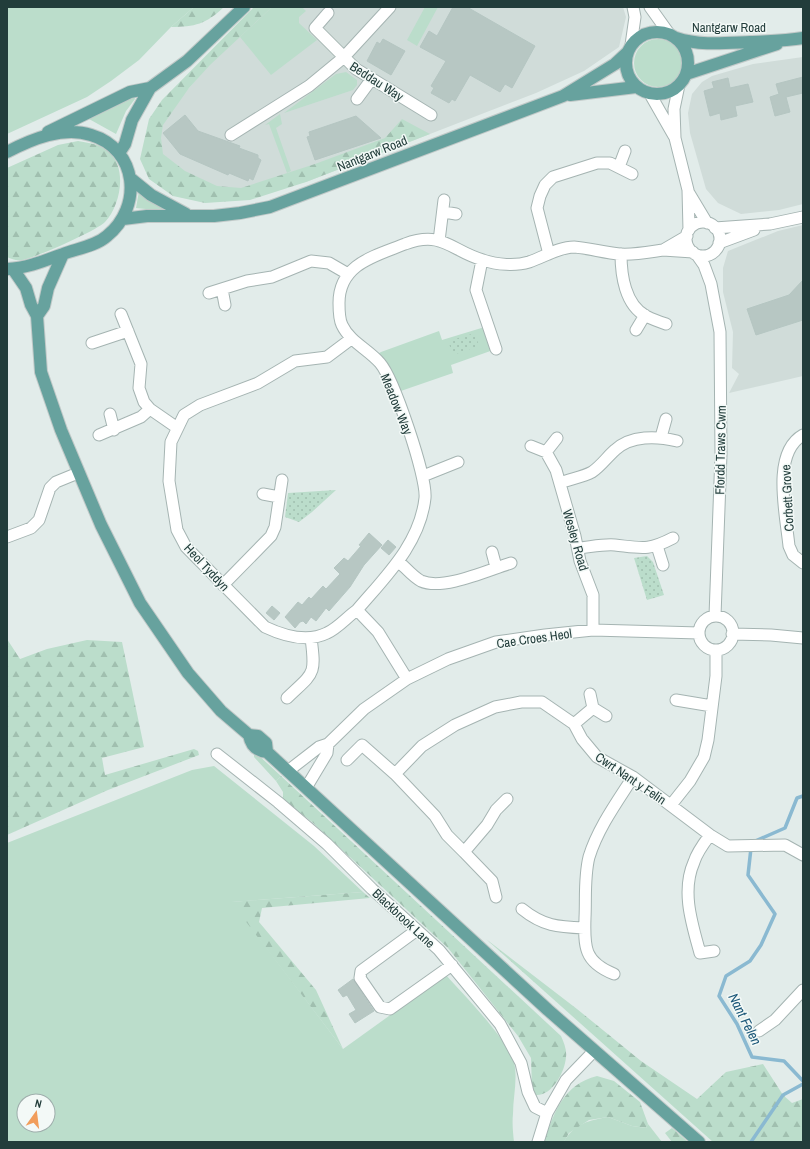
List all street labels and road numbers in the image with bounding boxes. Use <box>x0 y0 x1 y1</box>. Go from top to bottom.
street label: Nantgarw Road <box>692 19 766 36</box>
street label: Beddau Way <box>347 58 407 105</box>
street label: Nantgarw Road <box>335 132 410 175</box>
street label: Meadow Way <box>377 371 417 438</box>
street label: Ffordd Traws Cwm <box>711 405 730 495</box>
street label: Corbett Grove <box>777 464 798 532</box>
street label: Wesley Road <box>559 507 592 573</box>
street label: Heol Tyddyn <box>180 540 233 595</box>
street label: Cae Croes Heol <box>495 625 573 652</box>
street label: Cwrt Nant y Felin <box>592 748 669 808</box>
street label: Blackbrook Lane <box>369 885 439 952</box>

